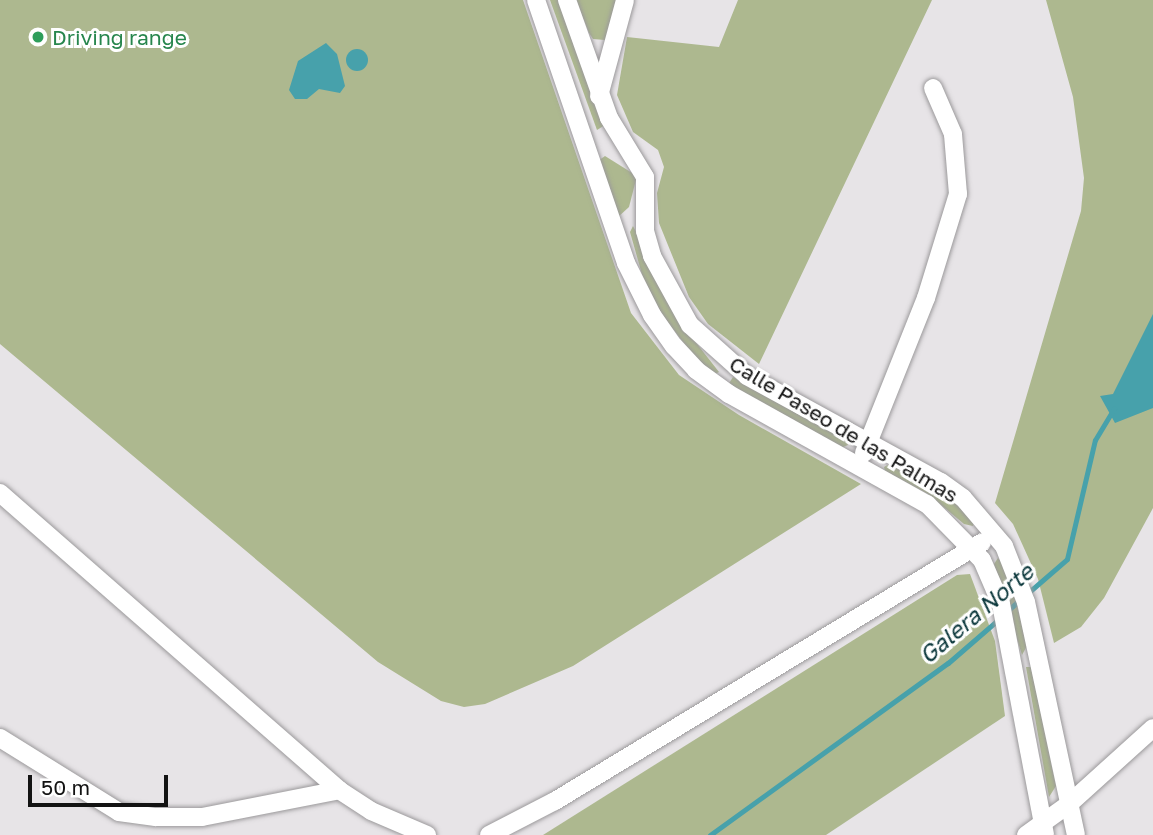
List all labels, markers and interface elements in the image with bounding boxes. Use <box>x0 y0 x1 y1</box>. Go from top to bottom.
place label: Driving range <box>52 24 187 50</box>
marker: Driving range <box>30 29 46 45</box>
street label: Calle Paseo de las Palmas <box>725 351 963 507</box>
water label: Galera Norte <box>913 557 1039 669</box>
scale bar <box>32 762 172 806</box>
text: 50 m <box>41 774 90 800</box>

